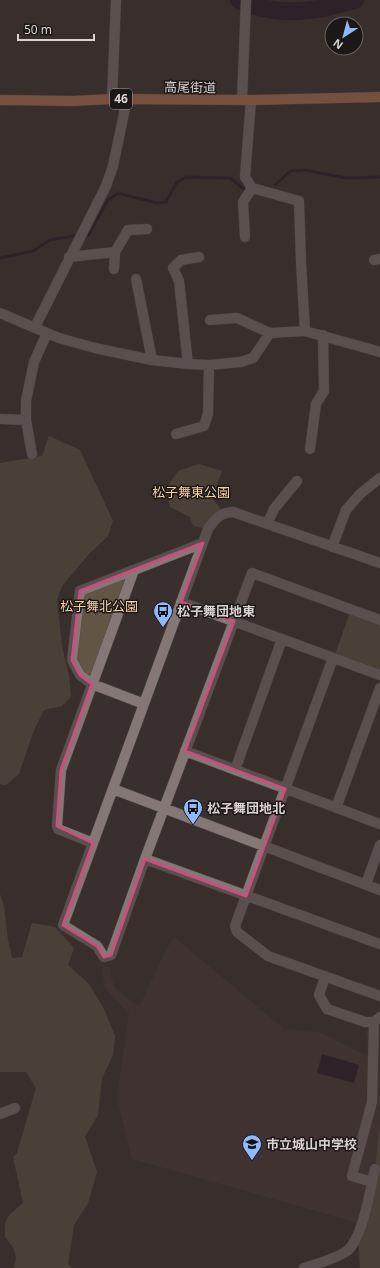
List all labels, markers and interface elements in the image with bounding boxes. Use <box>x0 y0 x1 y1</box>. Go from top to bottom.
scale bar <box>18 16 94 42</box>
north arrow <box>324 16 364 56</box>
text: 50 m <box>24 21 52 38</box>
text: N <box>330 36 346 53</box>
street label: 高尾街道 <box>164 78 216 96</box>
road number: 46 <box>110 89 132 109</box>
park label: 松子舞東公園 <box>152 483 230 501</box>
park label: 松子舞北公園 <box>60 597 138 615</box>
bus stop icon: 松子舞団地東 <box>152 600 174 628</box>
place label: 松子舞団地東 <box>177 602 255 620</box>
bus stop icon: 松子舞団地北 <box>182 797 204 825</box>
place label: 松子舞団地北 <box>207 799 285 817</box>
school or university icon: 市立城山中学校 <box>241 1133 263 1161</box>
place label: 市立城山中学校 <box>266 1135 357 1153</box>

